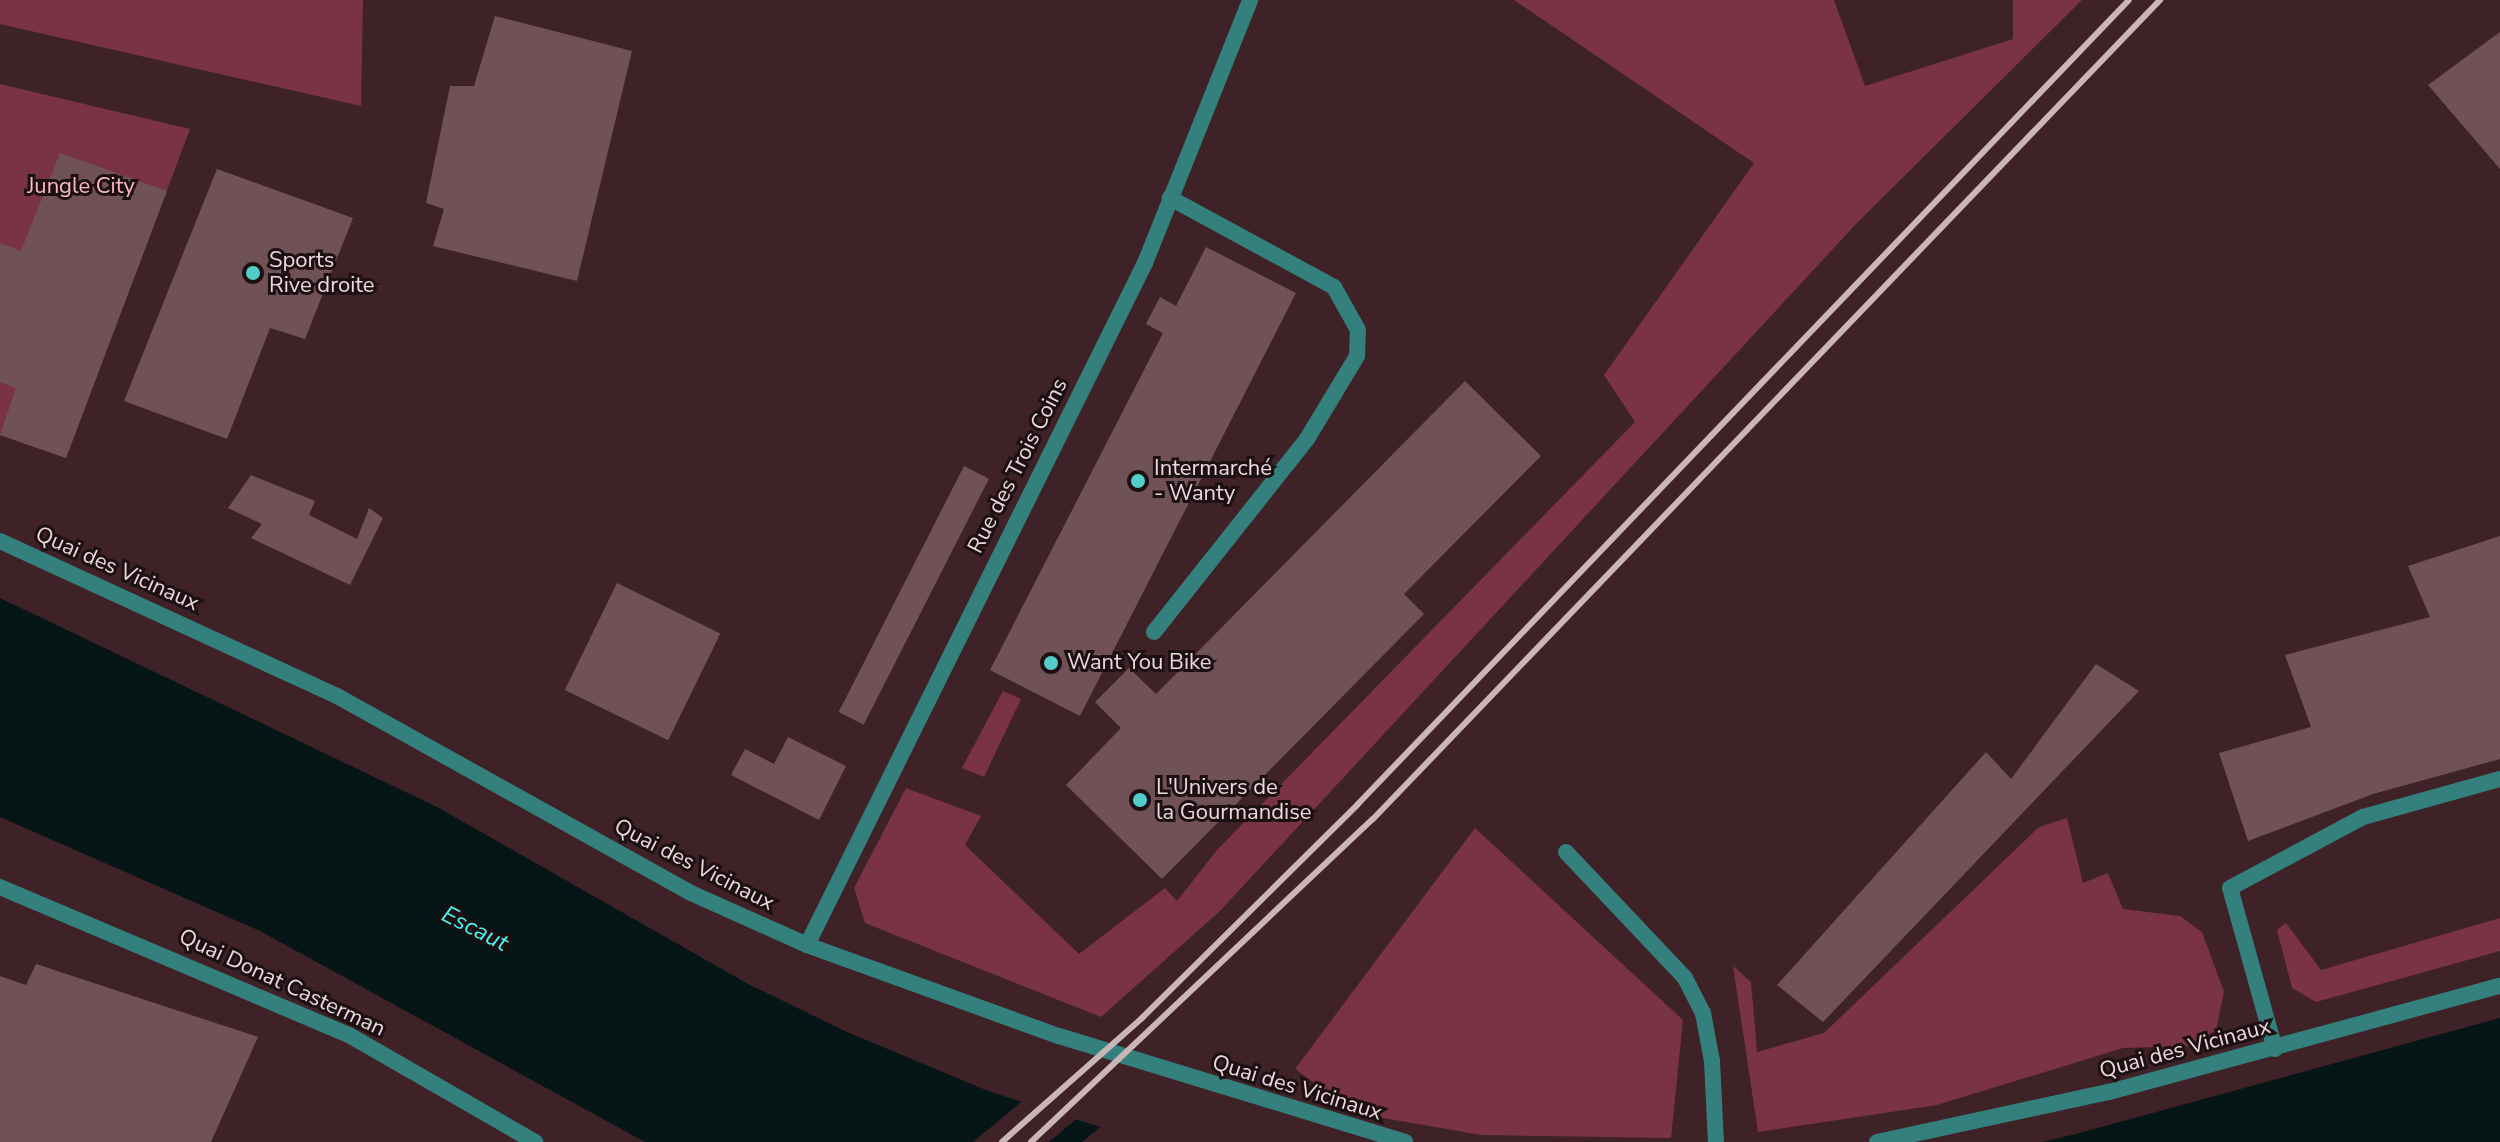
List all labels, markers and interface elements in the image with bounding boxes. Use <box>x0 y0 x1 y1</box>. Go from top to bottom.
park label: Jungle City <box>27 174 135 200</box>
place label: Sports Rive droite <box>269 247 375 298</box>
marker: Sports Rive droite <box>244 264 262 282</box>
street label: Rue des Trois Coins <box>963 374 1073 558</box>
place label: Intermarché - Wanty <box>1154 455 1272 506</box>
marker: Intermarché - Wanty <box>1129 472 1147 490</box>
street label: Quai des Vicinaux <box>31 521 203 617</box>
place label: Want You Bike <box>1067 650 1211 676</box>
marker: Want You Bike <box>1042 654 1060 672</box>
place label: L'Univers de la Gourmandise <box>1156 774 1311 826</box>
marker: L'Univers de la Gourmandise <box>1131 791 1149 809</box>
street label: Quai des Vicinaux <box>610 813 778 917</box>
water label: Escaut <box>437 900 513 958</box>
street label: Quai Donat Casterman <box>175 924 389 1042</box>
street label: Quai des Vicinaux <box>2097 1013 2273 1085</box>
street label: Quai des Vicinaux <box>1209 1050 1385 1126</box>

